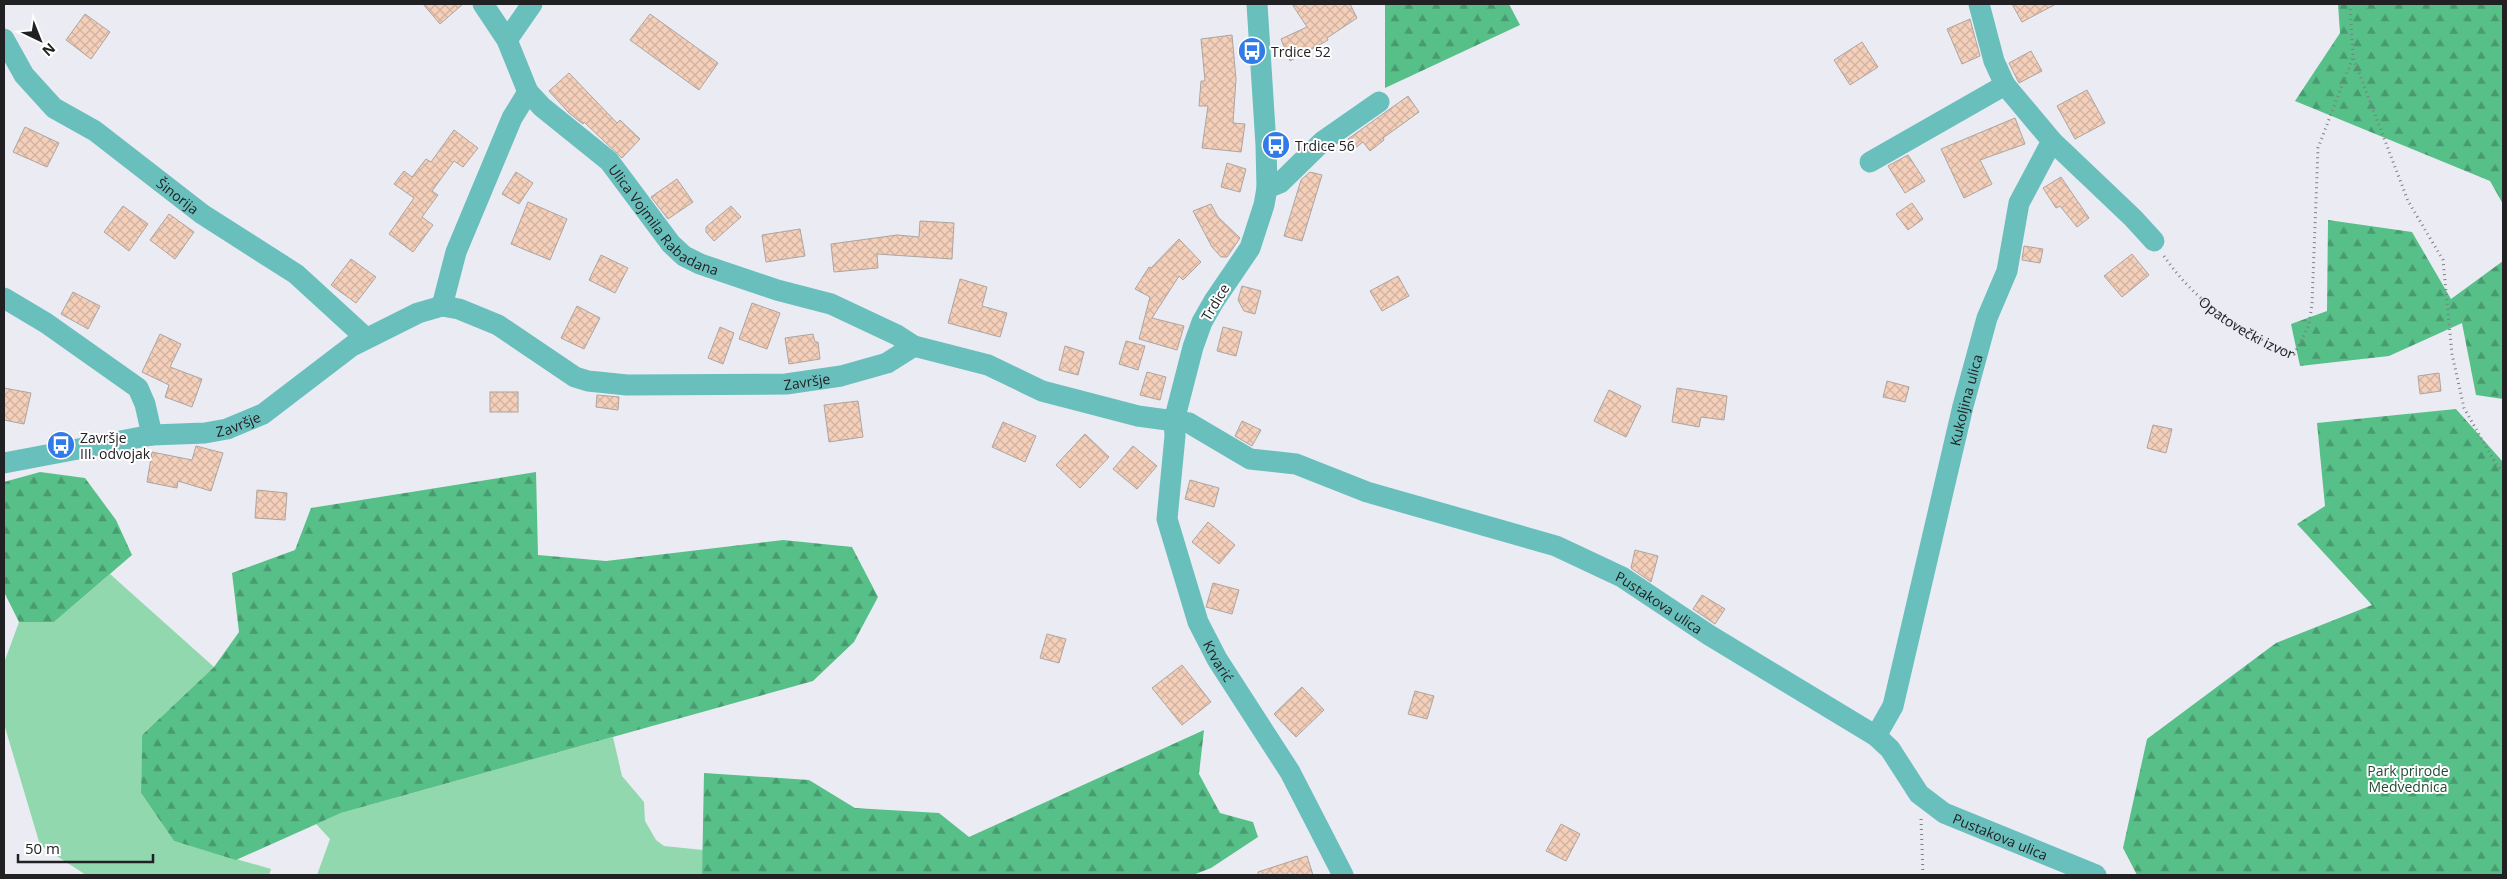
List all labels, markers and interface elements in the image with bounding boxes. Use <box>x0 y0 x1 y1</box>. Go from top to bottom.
north arrow <box>15 15 65 65</box>
bus stop icon: Trdice 52 <box>1237 36 1267 66</box>
text: N <box>39 39 60 61</box>
place label: Trdice 52 <box>1271 42 1331 61</box>
bus stop icon: Trdice 56 <box>1261 130 1291 160</box>
place label: Trdice 56 <box>1295 136 1355 155</box>
street label: Ulica Vojmila Rabadana <box>605 160 721 279</box>
street label: Šinorija <box>153 173 203 218</box>
street label: Trdice <box>1197 280 1234 324</box>
street label: Opatovečki izvor <box>2195 291 2298 363</box>
street label: Kukoljina ulica <box>1945 352 1986 448</box>
street label: Završje <box>782 368 831 394</box>
street label: Završje <box>214 407 263 440</box>
place label: Završje III. odvojak <box>80 428 151 463</box>
bus stop icon: Završje III. odvojak <box>46 430 76 460</box>
street label: Pustakova ulica <box>1613 566 1706 638</box>
street label: Krvarić <box>1199 637 1239 685</box>
park label: Park prirode Medvednica <box>2367 761 2449 796</box>
street label: Pustakova ulica <box>1950 808 2051 864</box>
scale bar <box>18 832 152 864</box>
text: 50 m <box>25 838 60 858</box>

